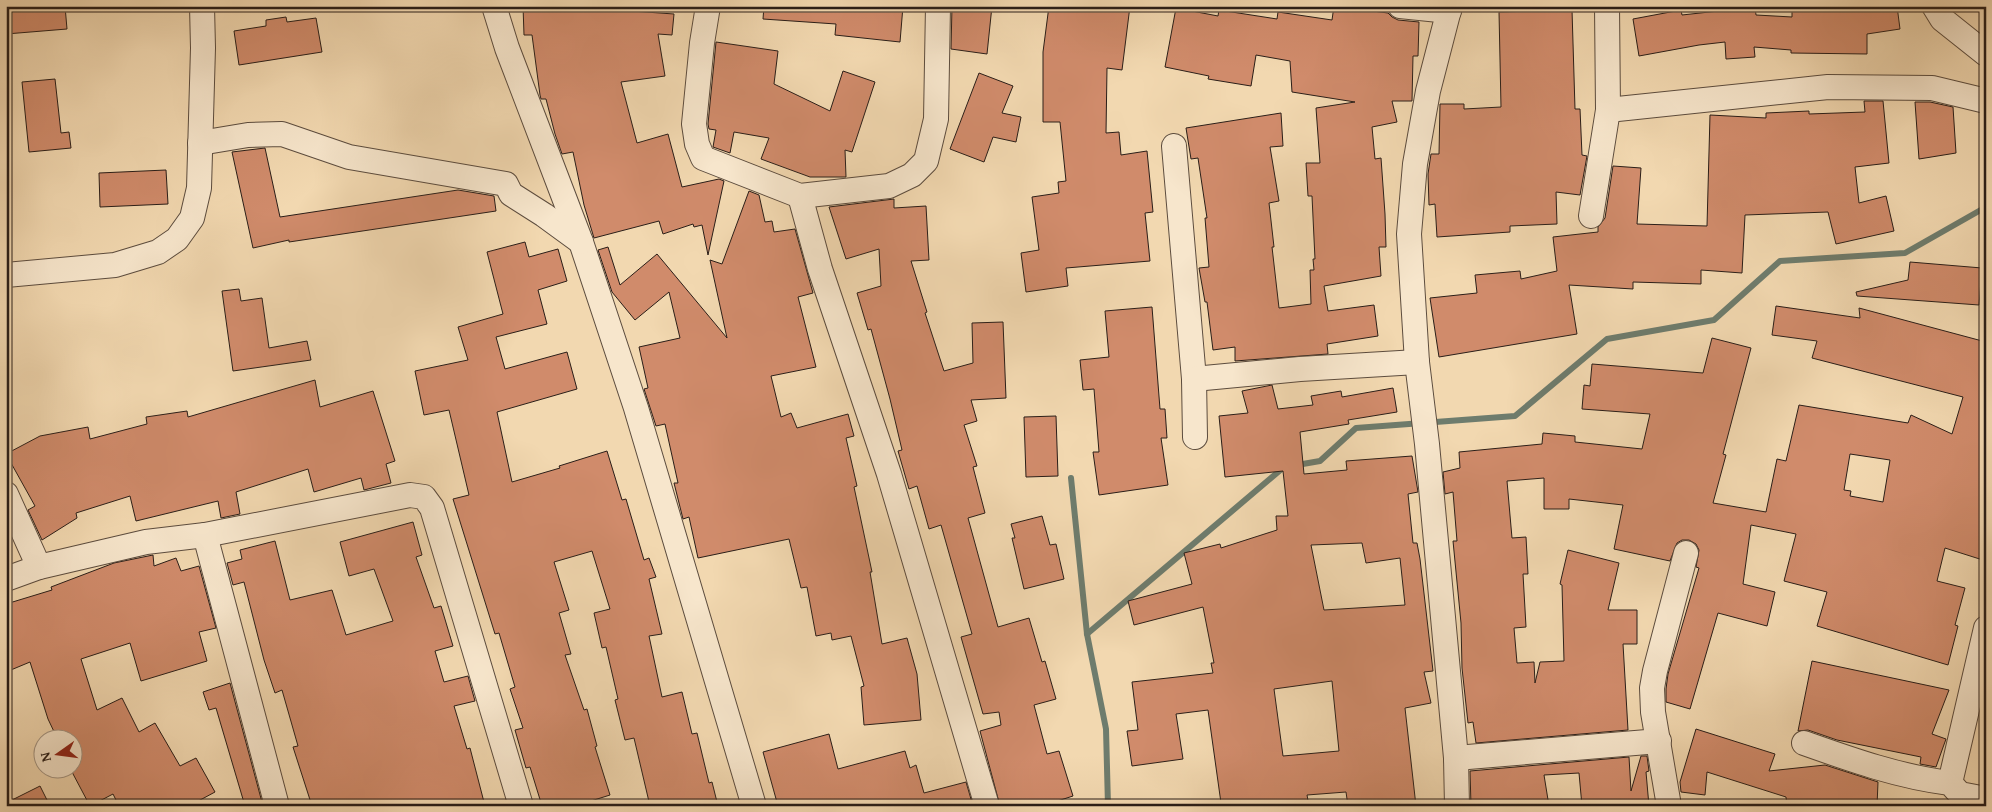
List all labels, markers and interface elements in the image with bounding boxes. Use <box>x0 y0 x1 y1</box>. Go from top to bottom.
north arrow <box>32 730 82 780</box>
text: N <box>34 750 56 764</box>

